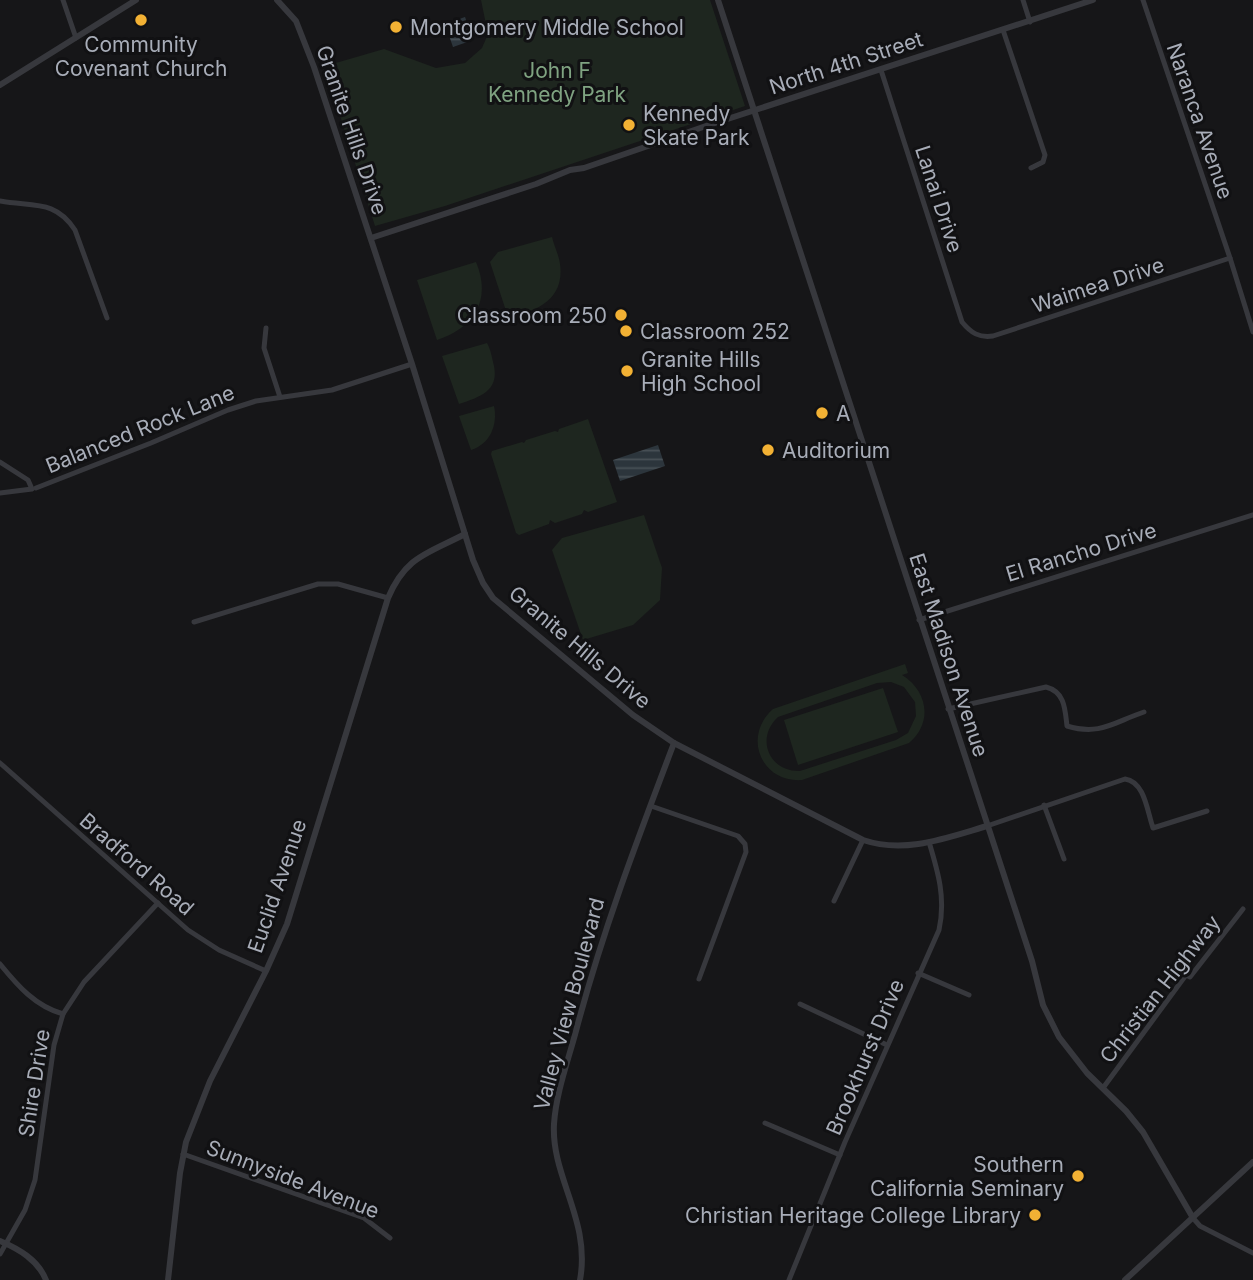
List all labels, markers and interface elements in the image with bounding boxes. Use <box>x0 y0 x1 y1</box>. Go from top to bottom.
marker: Community Covenant Church <box>133 12 149 28</box>
place label: Montgomery Middle School <box>410 15 684 40</box>
marker: Montgomery Middle School <box>388 19 404 35</box>
street label: North 4th Street <box>766 26 926 100</box>
place label: Community Covenant Church <box>55 32 227 81</box>
street label: Naranca Avenue <box>1162 40 1238 202</box>
street label: Granite Hills Drive <box>311 42 393 218</box>
park label: John F Kennedy Park <box>488 58 627 107</box>
place label: Kennedy Skate Park <box>643 101 750 150</box>
marker: Kennedy Skate Park <box>621 117 637 133</box>
street label: Lanai Drive <box>910 142 968 256</box>
street label: Waimea Drive <box>1029 252 1167 318</box>
place label: Classroom 250 <box>457 303 607 328</box>
marker: Classroom 250 <box>613 307 629 323</box>
place label: Classroom 252 <box>640 319 790 344</box>
marker: Classroom 252 <box>618 323 634 339</box>
place label: Granite Hills High School <box>641 347 761 396</box>
marker: Granite Hills High School <box>619 363 635 379</box>
street label: Balanced Rock Lane <box>42 380 238 478</box>
place label: A <box>836 401 851 426</box>
marker: A <box>814 405 830 421</box>
place label: Auditorium <box>782 438 890 463</box>
marker: Auditorium <box>760 442 776 458</box>
street label: El Rancho Drive <box>1003 517 1159 587</box>
street label: East Madison Avenue <box>904 550 994 760</box>
street label: Granite Hills Drive <box>504 580 656 714</box>
street label: Bradford Road <box>75 808 199 920</box>
street label: Euclid Avenue <box>242 816 312 956</box>
street label: Valley View Boulevard <box>529 895 609 1113</box>
street label: Christian Highway <box>1095 910 1226 1068</box>
street label: Brookhurst Drive <box>821 975 909 1139</box>
street label: Shire Drive <box>13 1027 55 1139</box>
street label: Sunnyside Avenue <box>203 1135 383 1223</box>
place label: Southern California Seminary <box>870 1152 1064 1201</box>
marker: Southern California Seminary <box>1070 1168 1086 1184</box>
place label: Christian Heritage College Library <box>685 1203 1021 1228</box>
marker: Christian Heritage College Library <box>1027 1207 1043 1223</box>

